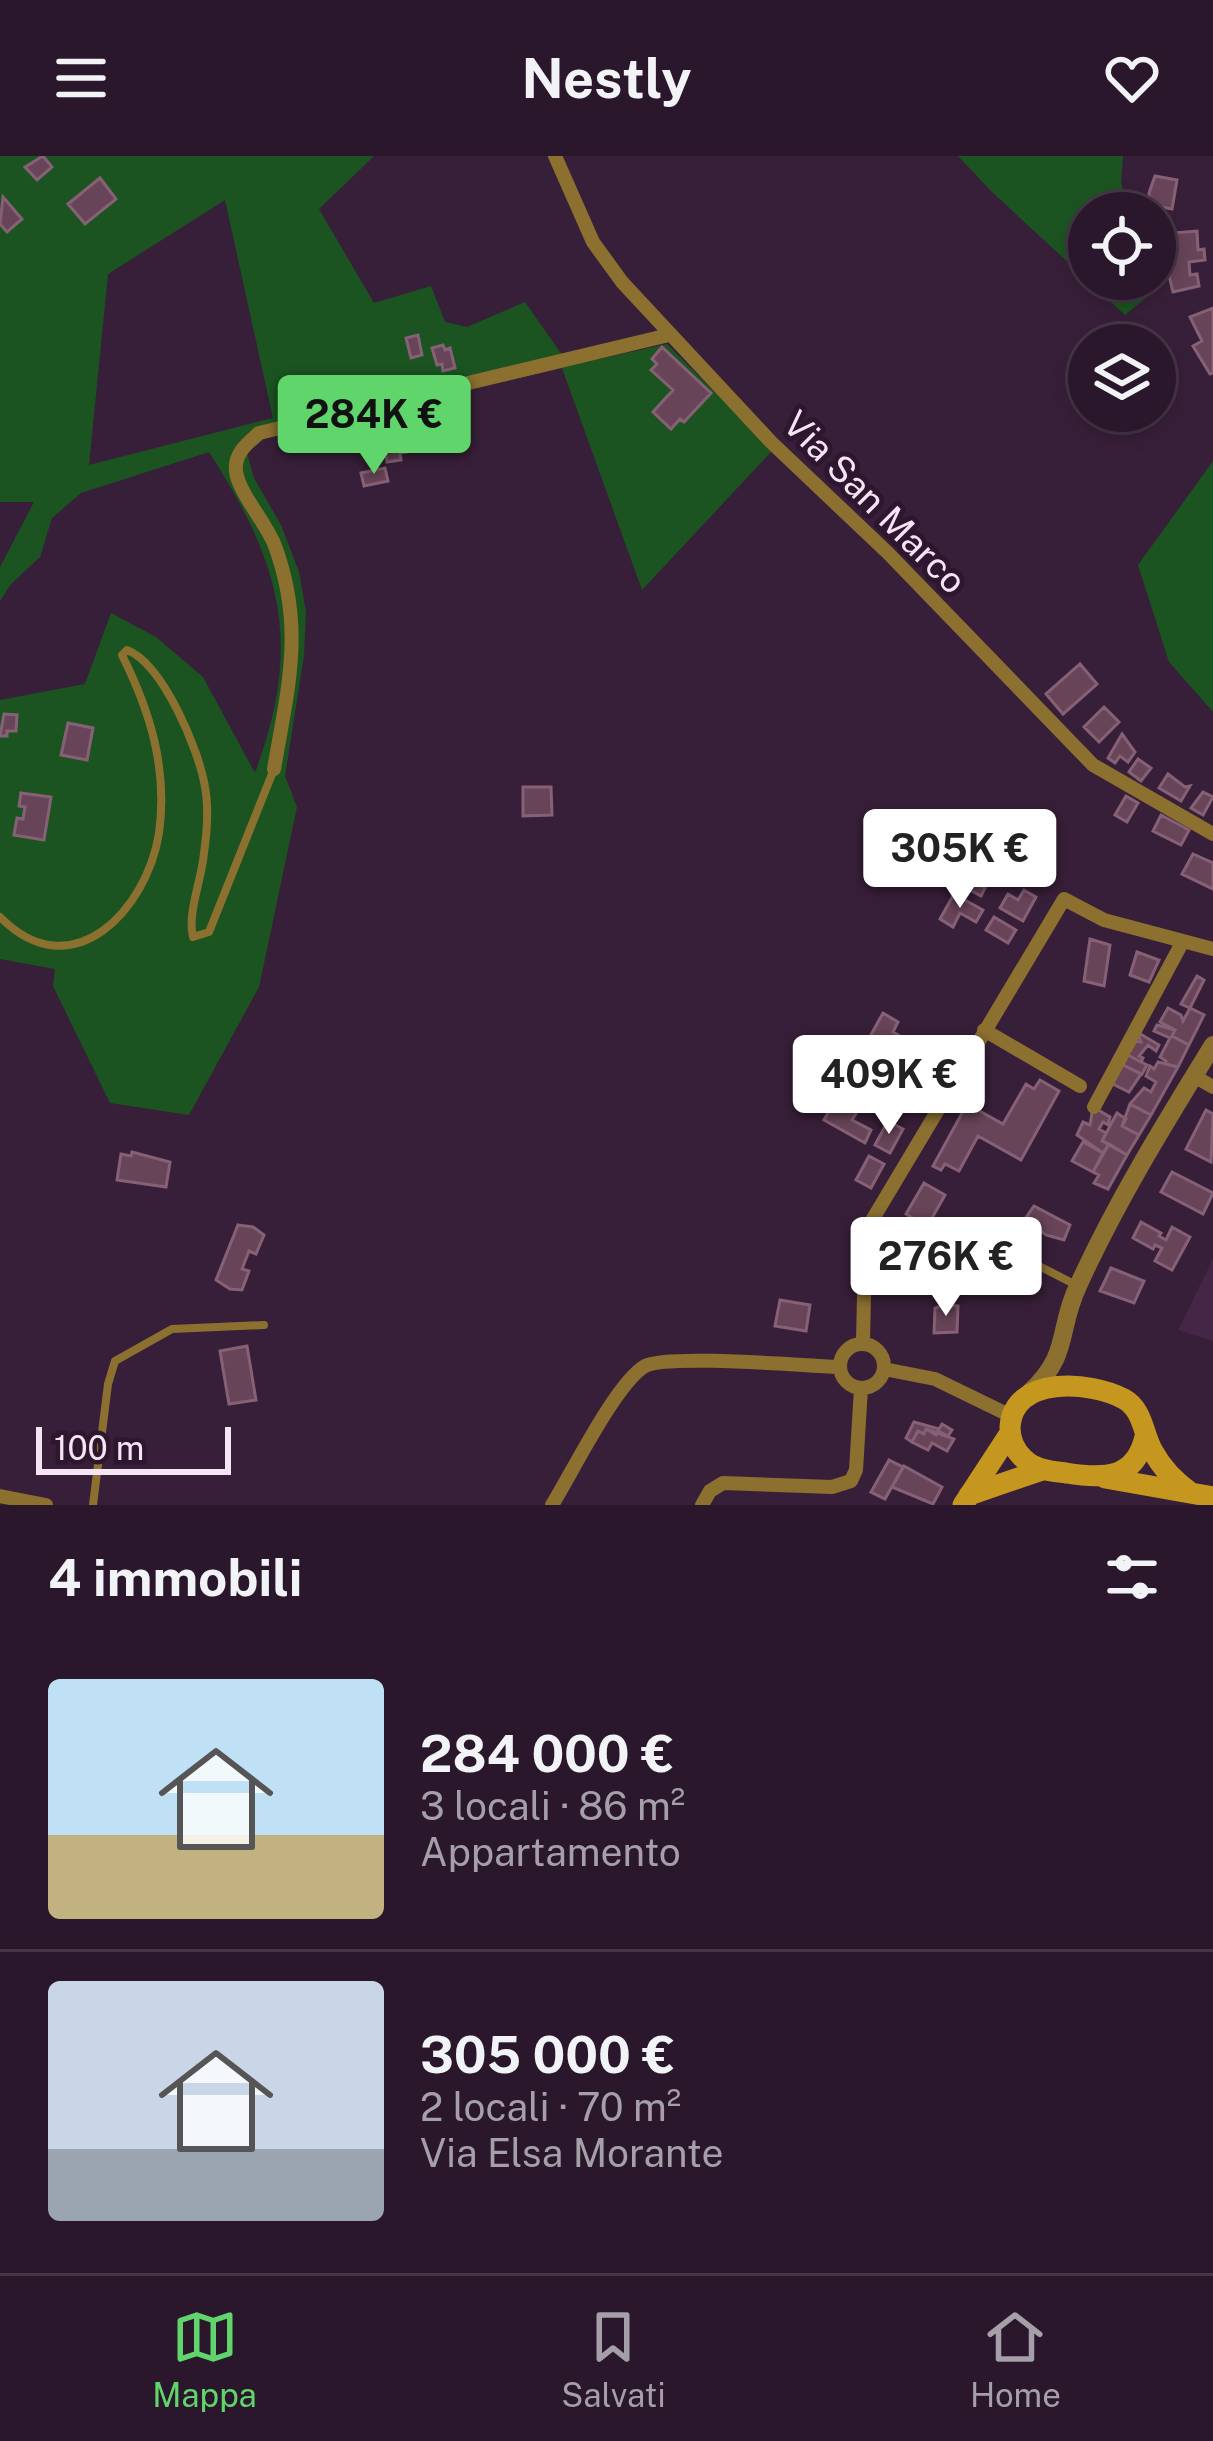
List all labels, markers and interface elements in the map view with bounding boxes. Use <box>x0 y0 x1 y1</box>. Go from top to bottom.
icon: menu <box>48 45 114 111</box>
icon: heart <box>1099 45 1165 111</box>
text: Nestly <box>521 47 692 110</box>
map controls <box>1068 192 1176 432</box>
button: locate <box>1068 192 1176 300</box>
button: layers <box>1068 324 1176 432</box>
pin: 284K € <box>276 375 472 477</box>
text: 284K € <box>305 391 443 437</box>
street label: Via San Marco <box>775 402 975 602</box>
pin: 305K € <box>862 809 1058 911</box>
text: 305K € <box>890 825 1030 871</box>
pin: 409K € <box>791 1035 987 1137</box>
text: 409K € <box>820 1051 958 1097</box>
pin: 276K € <box>848 1217 1044 1319</box>
text: 276K € <box>878 1233 1014 1279</box>
scale bar <box>36 1421 231 1474</box>
text: 100 m <box>54 1429 144 1467</box>
icon: filters <box>1099 1544 1165 1610</box>
text: 4 immobili <box>48 1548 302 1607</box>
text: 284 000 € <box>420 1724 674 1783</box>
icon: home <box>144 1727 288 1871</box>
text: 3 locali · 86 m² <box>420 1783 685 1829</box>
text: Appartamento <box>420 1829 681 1875</box>
text: 305 000 € <box>420 2025 676 2084</box>
icon: home <box>144 2029 288 2173</box>
text: 2 locali · 70 m² <box>420 2084 681 2130</box>
text: Via Elsa Morante <box>420 2130 724 2176</box>
tab: Mappa <box>152 2304 257 2414</box>
tab: Salvati <box>561 2304 666 2414</box>
tab: Home <box>970 2304 1061 2414</box>

